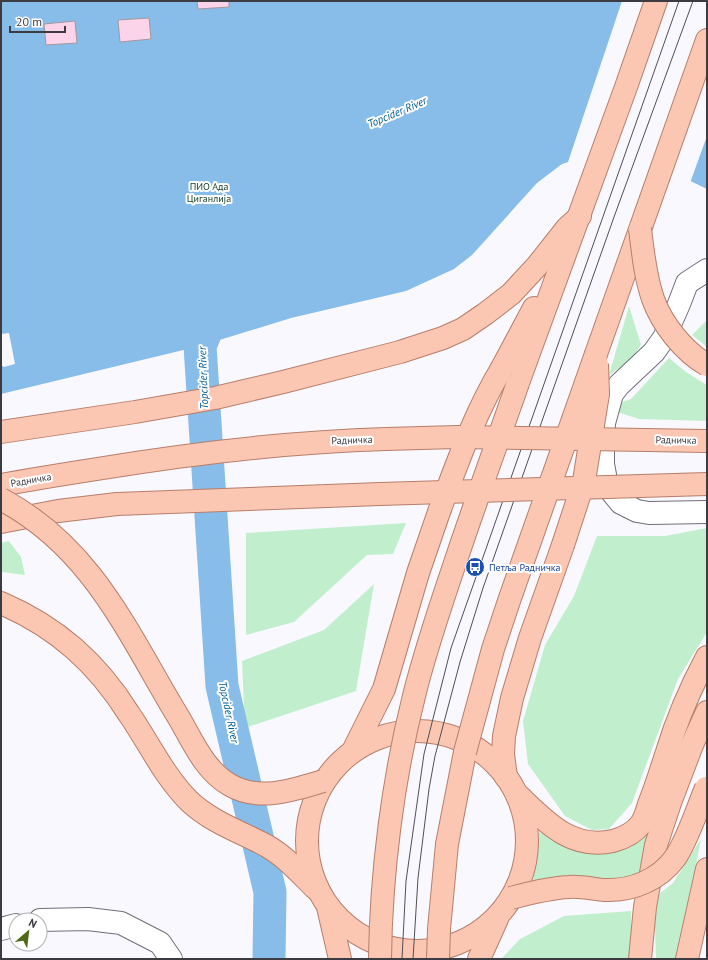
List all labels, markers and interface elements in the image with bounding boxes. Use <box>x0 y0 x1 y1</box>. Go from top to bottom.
scale bar <box>10 8 65 34</box>
text: 20 m <box>16 14 42 29</box>
water label: Topcider River <box>365 93 430 131</box>
park label: ПИО Ада Циганлија <box>187 180 231 205</box>
water label: Topcider River <box>195 345 211 410</box>
street label: Радничка <box>331 433 373 447</box>
street label: Радничка <box>655 433 697 447</box>
street label: Радничка <box>10 470 52 490</box>
bus stop icon: Петља Радничка <box>464 556 486 578</box>
place label: Петља Радничка <box>489 561 561 574</box>
water label: Topcider River <box>216 680 243 745</box>
north arrow <box>8 912 48 952</box>
text: N <box>26 915 39 931</box>

